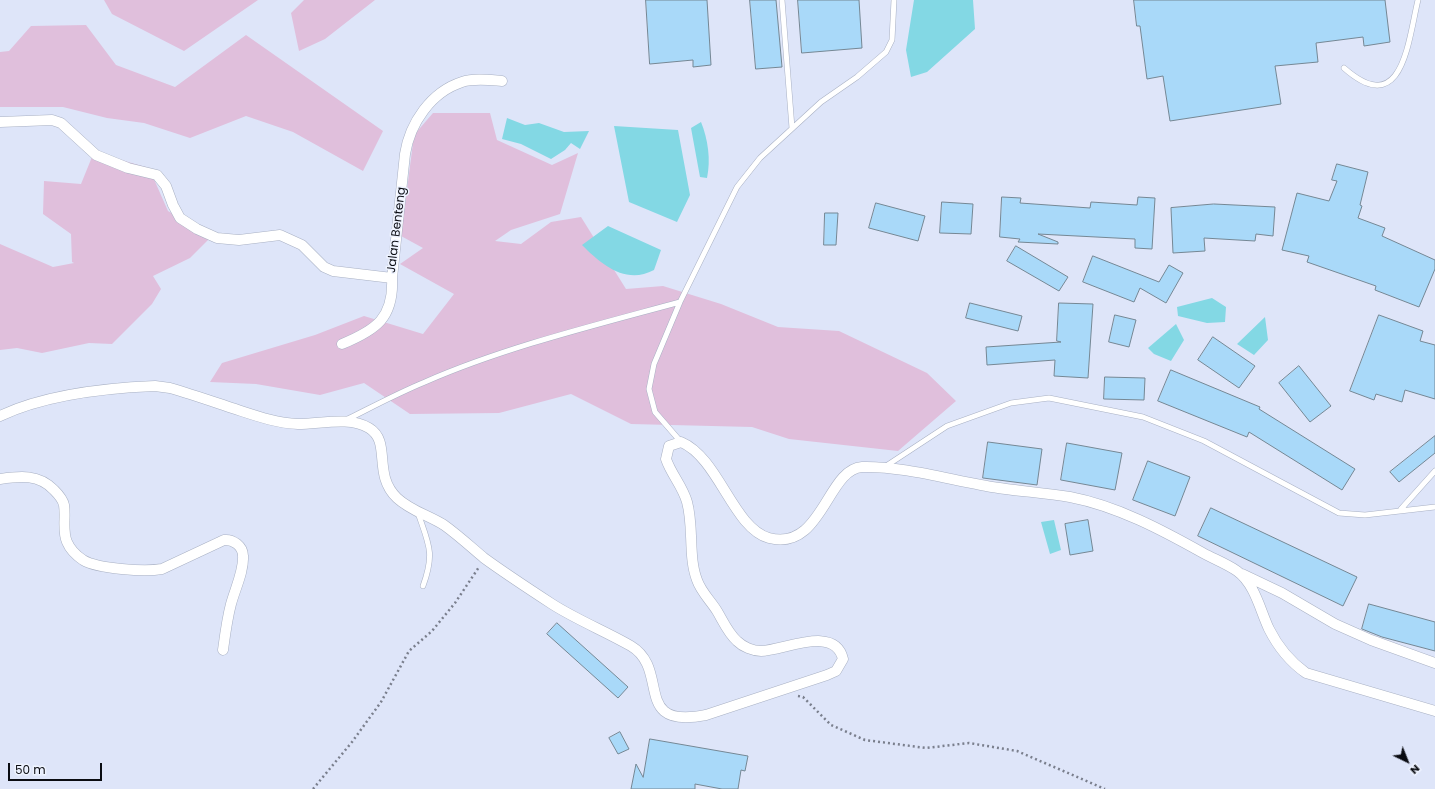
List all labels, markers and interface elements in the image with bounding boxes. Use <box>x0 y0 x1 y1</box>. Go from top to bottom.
street label: Jalan Benteng <box>385 186 409 274</box>
north arrow <box>1387 741 1427 781</box>
scale bar <box>10 755 104 781</box>
text: 50 m <box>15 761 46 778</box>
text: N <box>1407 761 1424 778</box>

